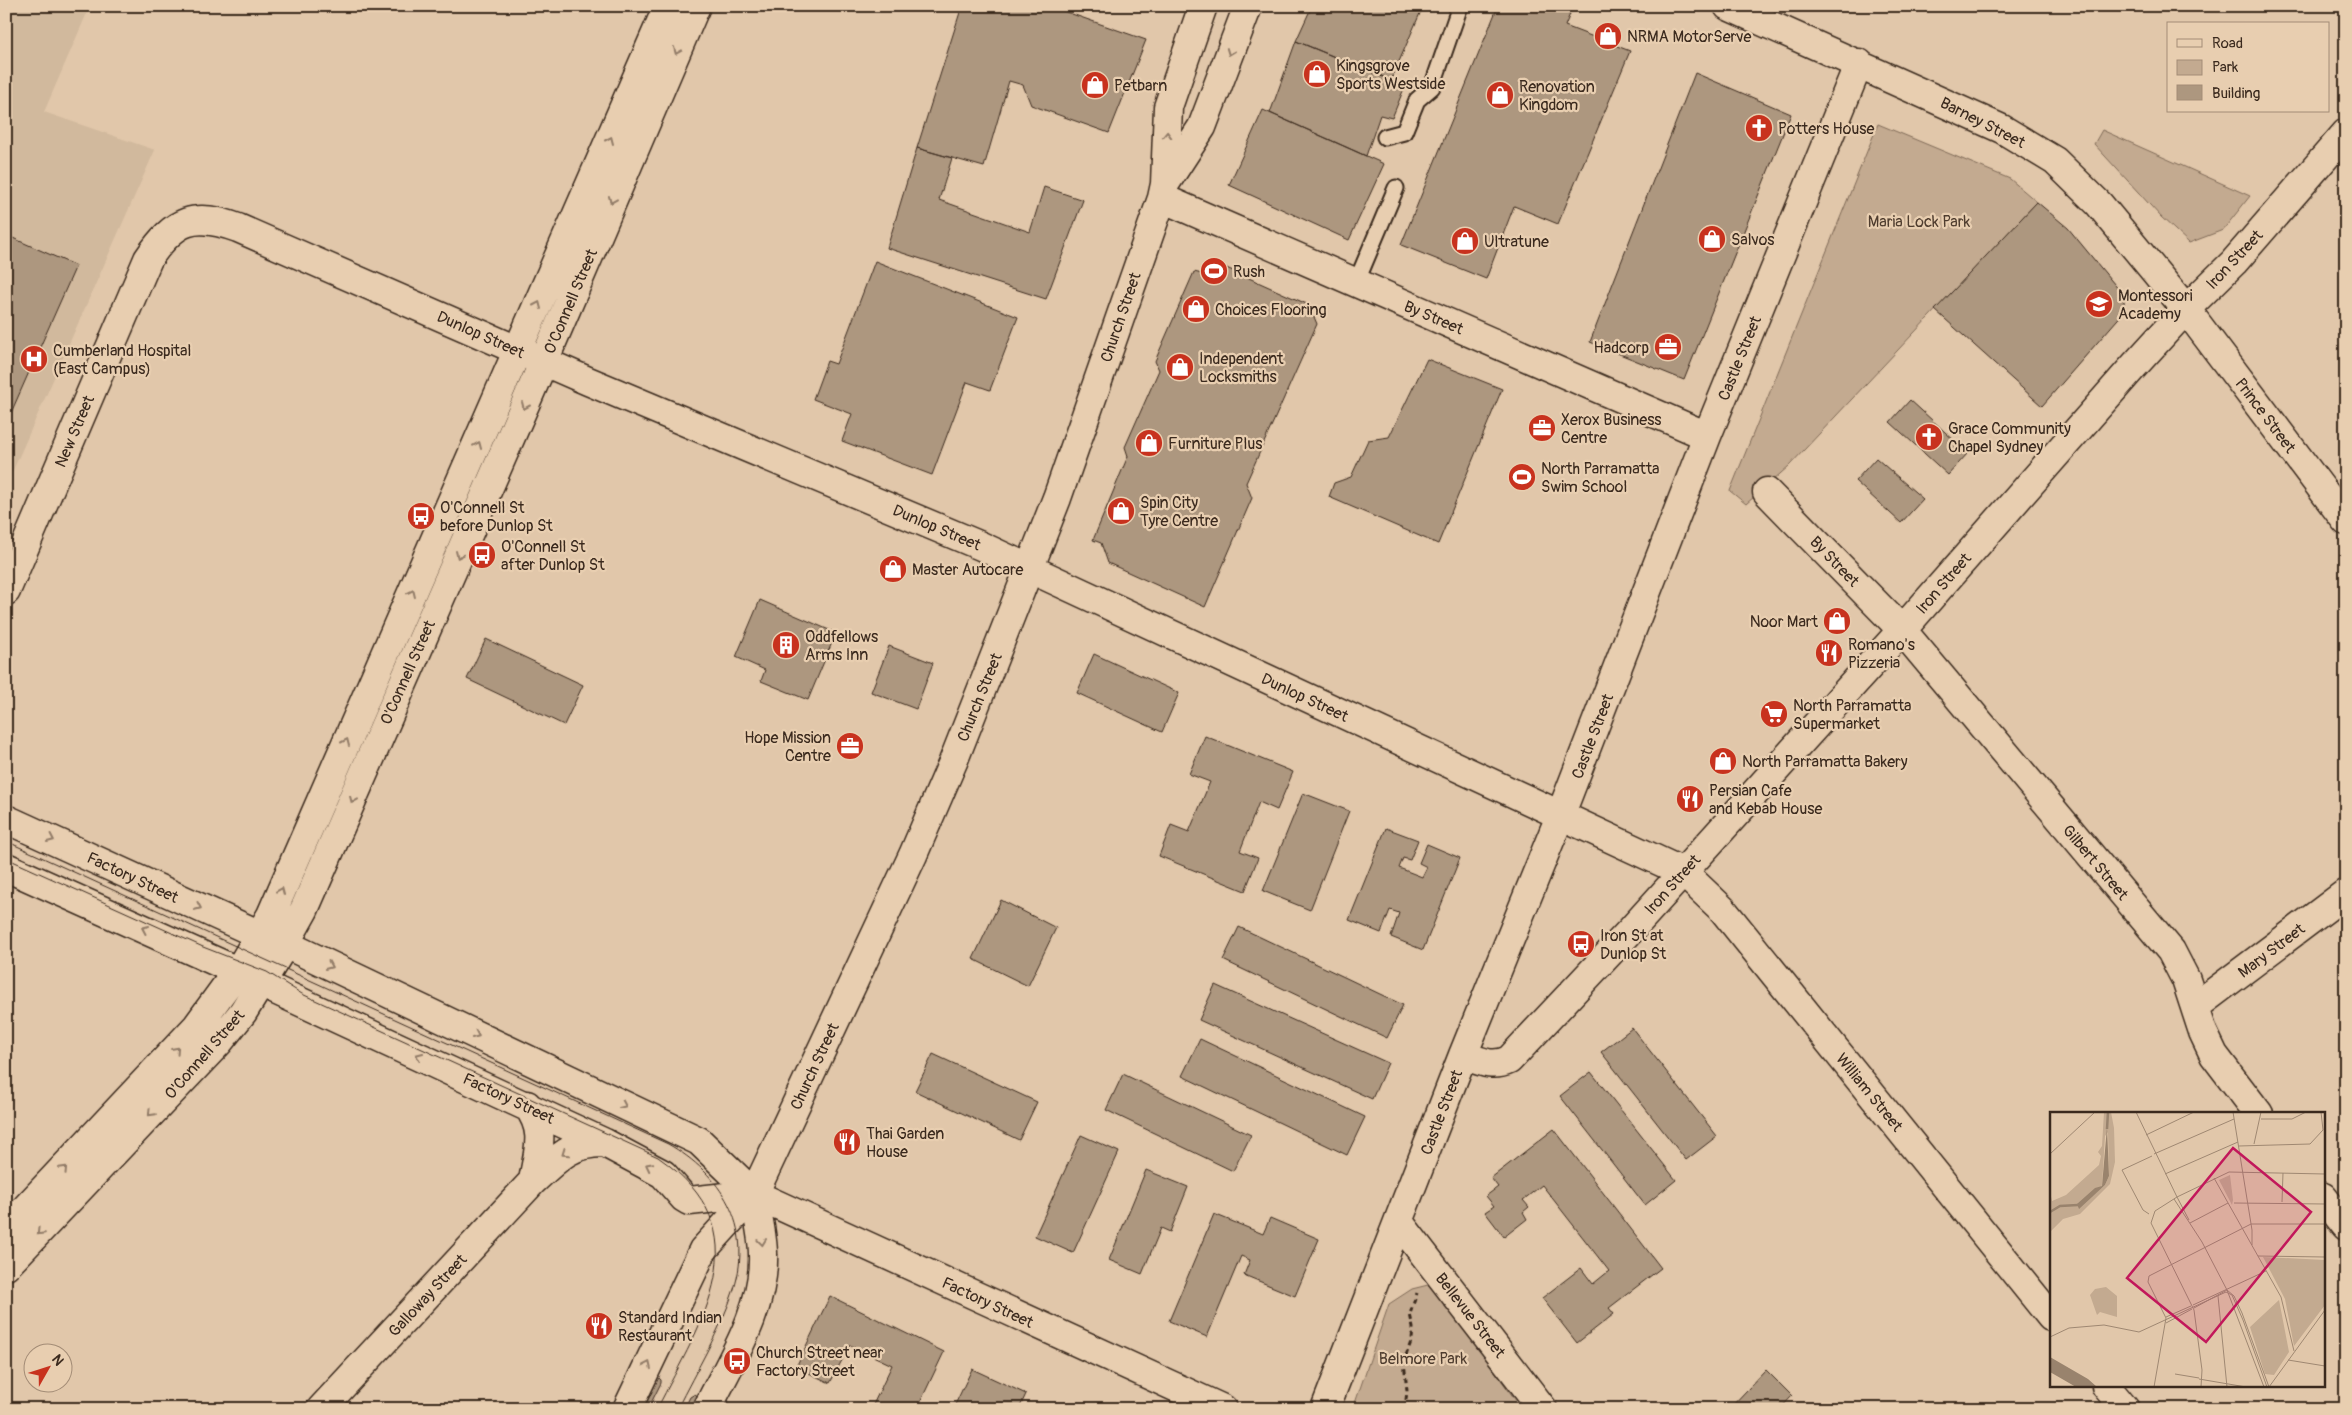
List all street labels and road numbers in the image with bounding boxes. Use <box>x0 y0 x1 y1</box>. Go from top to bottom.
street label: Barney Street <box>1937 93 2029 153</box>
street label: Iron Street <box>2202 225 2268 294</box>
street label: O'Connell Street <box>540 245 602 357</box>
street label: Church Street <box>1096 269 1146 365</box>
street label: By Street <box>1401 296 1467 340</box>
street label: Dunlop Street <box>434 307 528 363</box>
street label: Castle Street <box>1714 313 1766 404</box>
street label: Prince Street <box>2230 374 2300 458</box>
street label: New Street <box>51 392 99 470</box>
street label: Dunlop Street <box>890 500 984 556</box>
street label: By Street <box>1805 532 1864 592</box>
street label: Iron Street <box>1912 549 1976 618</box>
street label: O'Connell Street <box>376 617 440 728</box>
street label: Church Street <box>953 650 1007 745</box>
street label: Dunlop Street <box>1258 669 1352 727</box>
street label: Castle Street <box>1568 691 1618 782</box>
street label: Gilbert Street <box>2058 821 2133 905</box>
street label: Factory Street <box>84 848 182 908</box>
street label: Iron Street <box>1640 850 1705 919</box>
street label: Mary Street <box>2234 919 2309 982</box>
street label: O'Connell Street <box>160 1005 249 1104</box>
street label: Church Street <box>786 1019 844 1113</box>
street label: William Street <box>1831 1049 1907 1136</box>
street label: Castle Street <box>1417 1067 1467 1158</box>
street label: Factory Street <box>460 1069 558 1129</box>
street label: Galloway Street <box>384 1250 472 1341</box>
street label: Bellevue Street <box>1431 1269 1510 1363</box>
street label: Factory Street <box>939 1273 1037 1333</box>

